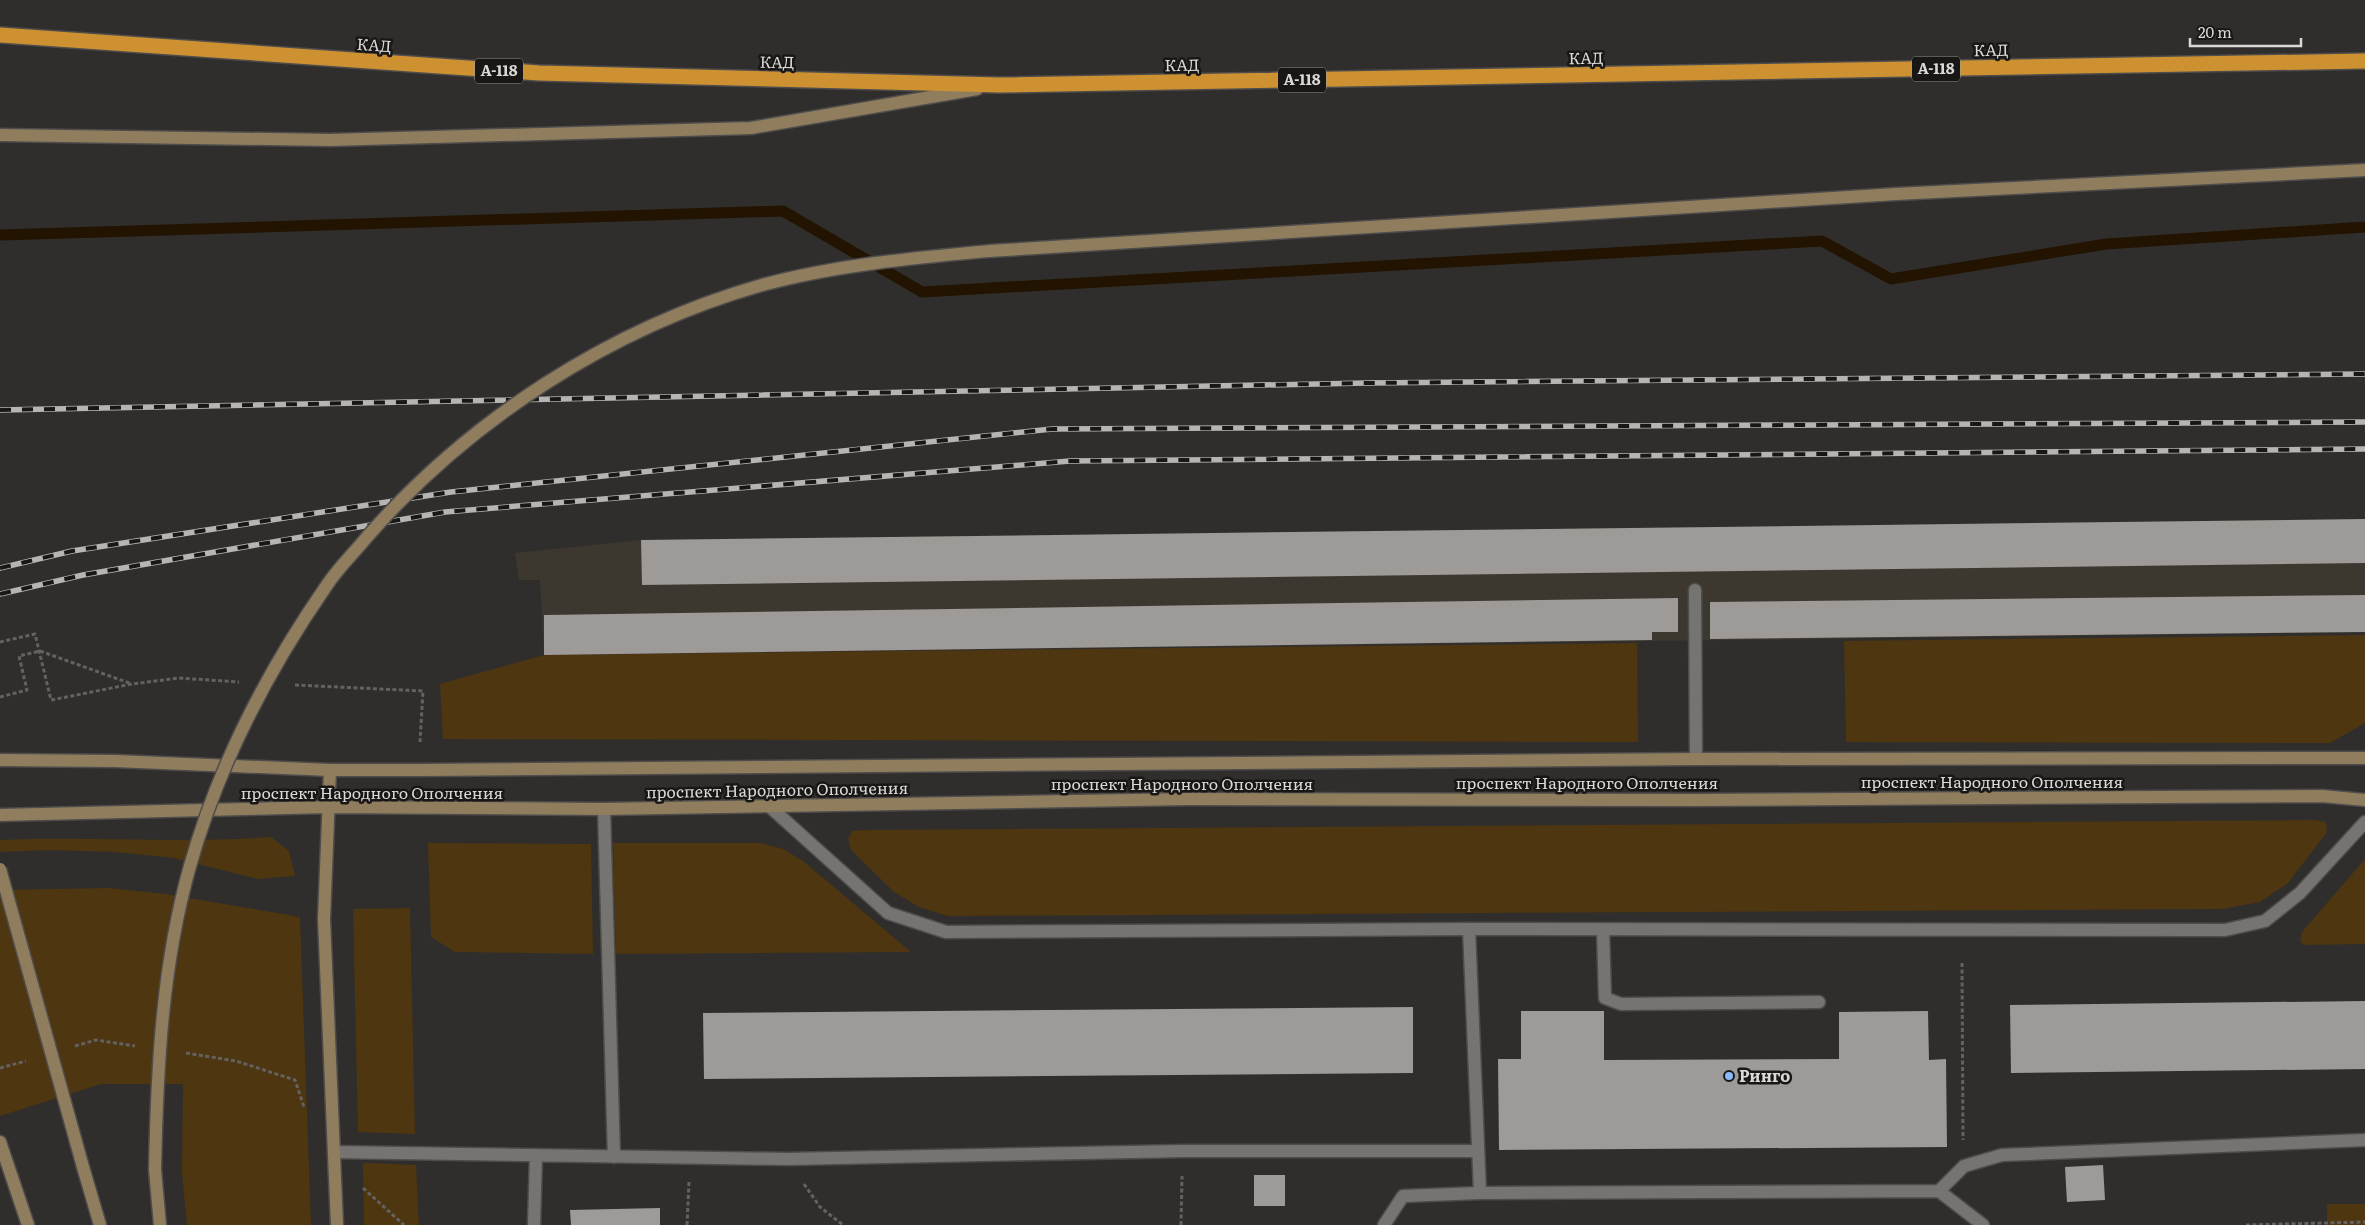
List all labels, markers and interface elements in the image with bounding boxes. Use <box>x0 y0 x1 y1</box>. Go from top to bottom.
scale bar <box>2190 15 2301 47</box>
text: 20 m <box>2198 20 2232 43</box>
street label: КАД <box>356 31 392 57</box>
street label: КАД <box>1973 37 2009 61</box>
street label: КАД <box>1568 45 1604 69</box>
street label: КАД <box>759 49 795 73</box>
street label: КАД <box>1164 52 1200 76</box>
road number: А-118 <box>1912 56 1960 82</box>
road number: А-118 <box>475 58 523 84</box>
road number: А-118 <box>1278 68 1326 92</box>
street label: проспект Народного Ополчения <box>1861 769 2123 793</box>
street label: проспект Народного Ополчения <box>1456 770 1718 794</box>
street label: проспект Народного Ополчения <box>1051 771 1313 795</box>
street label: проспект Народного Ополчения <box>646 775 908 803</box>
street label: проспект Народного Ополчения <box>241 780 503 804</box>
place label: Ринго <box>1739 1063 1790 1087</box>
marker: Ринго <box>1723 1070 1735 1082</box>

